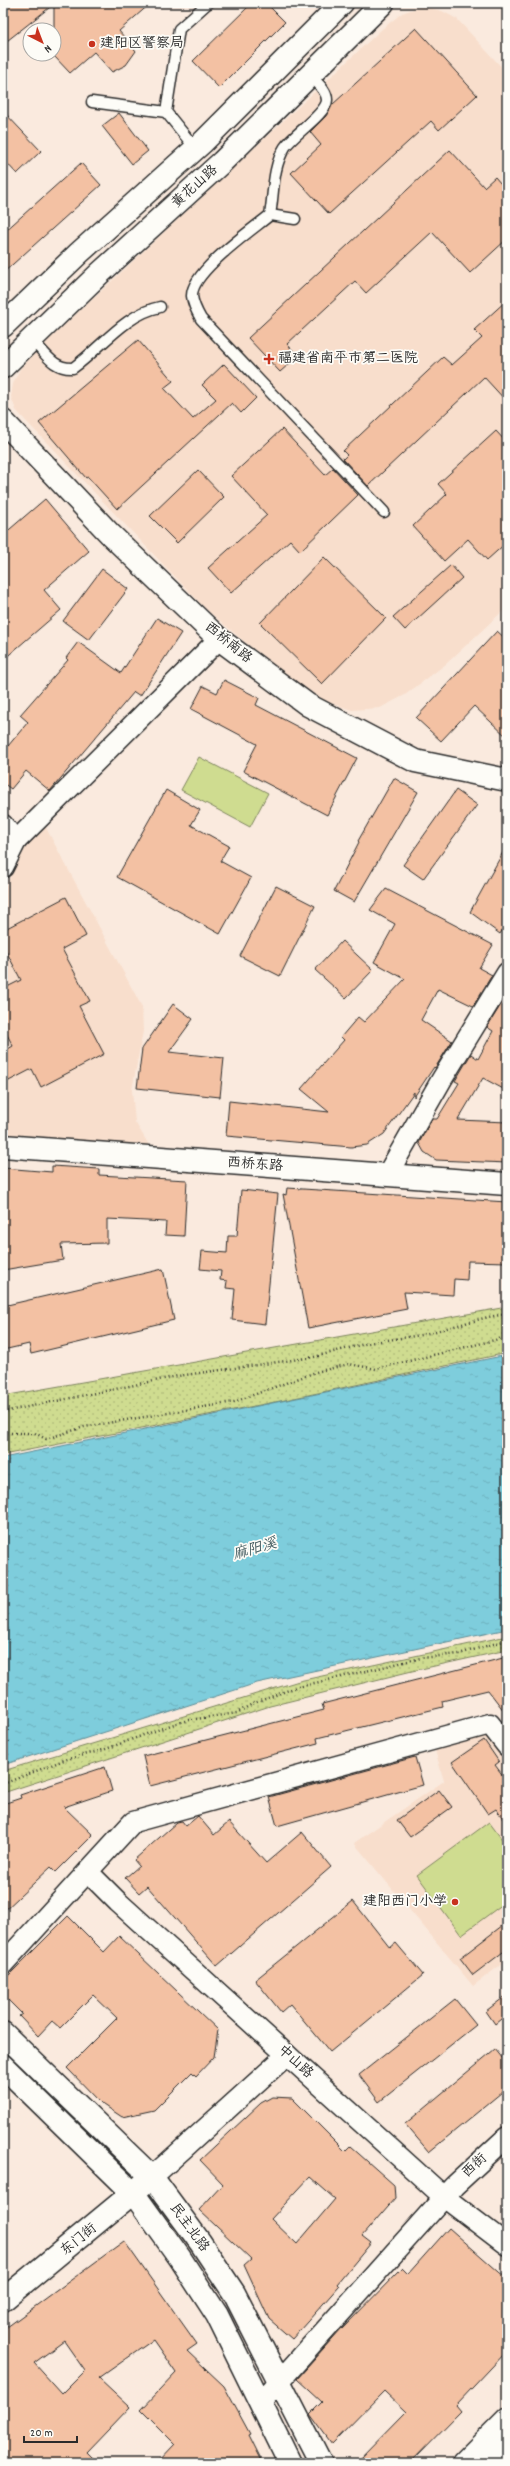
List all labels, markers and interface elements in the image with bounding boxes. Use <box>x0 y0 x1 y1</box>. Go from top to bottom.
north arrow <box>22 22 62 62</box>
place label: 建阳区警察局 <box>100 34 184 54</box>
marker: 建阳区警察局 <box>87 39 97 49</box>
text: N <box>40 40 55 56</box>
street label: 黄花山路 <box>168 161 222 213</box>
place label: 福建省南平市第二医院 <box>278 349 418 369</box>
marker: 福建省南平市第二医院 <box>263 353 275 365</box>
street label: 西桥南路 <box>200 618 256 668</box>
street label: 西桥东路 <box>226 1153 284 1177</box>
water label: 麻阳溪 <box>230 1533 281 1567</box>
place label: 建阳西门小学 <box>363 1892 447 1912</box>
marker: 建阳西门小学 <box>450 1897 460 1907</box>
street label: 中山路 <box>273 2041 317 2083</box>
street label: 西街 <box>458 2149 492 2183</box>
street label: 民主北路 <box>164 2199 214 2257</box>
street label: 东门街 <box>56 2219 102 2261</box>
scale bar <box>24 2418 77 2444</box>
text: 20 m <box>30 2425 53 2442</box>

